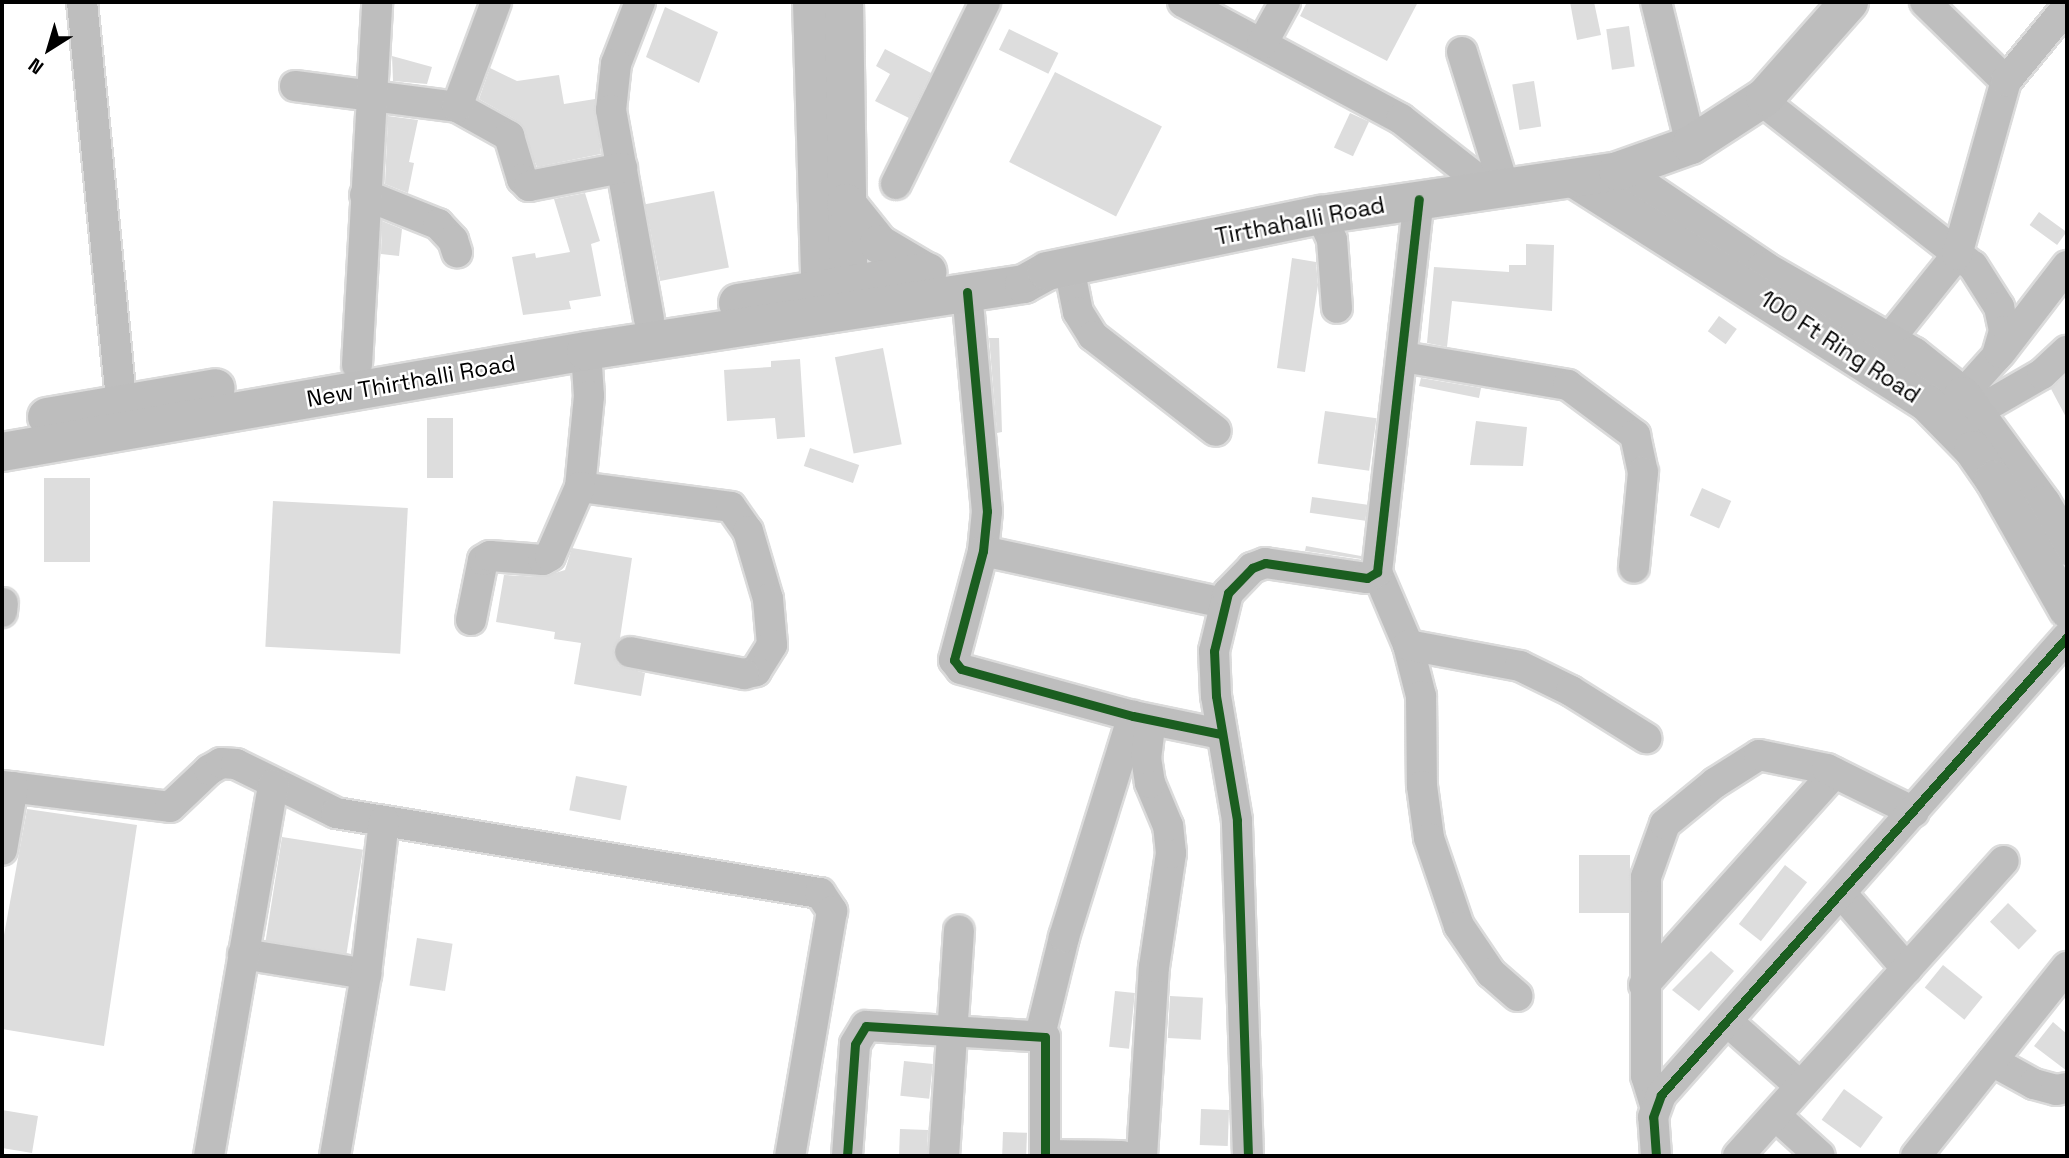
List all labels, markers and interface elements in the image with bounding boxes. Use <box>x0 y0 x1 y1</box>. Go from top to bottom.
north arrow <box>14 14 84 84</box>
text: N <box>23 52 49 80</box>
street label: Tirthahalli Road <box>1213 191 1387 251</box>
street label: 100 Ft Ring Road <box>1755 285 1925 409</box>
street label: New Thirthalli Road <box>304 349 518 413</box>

